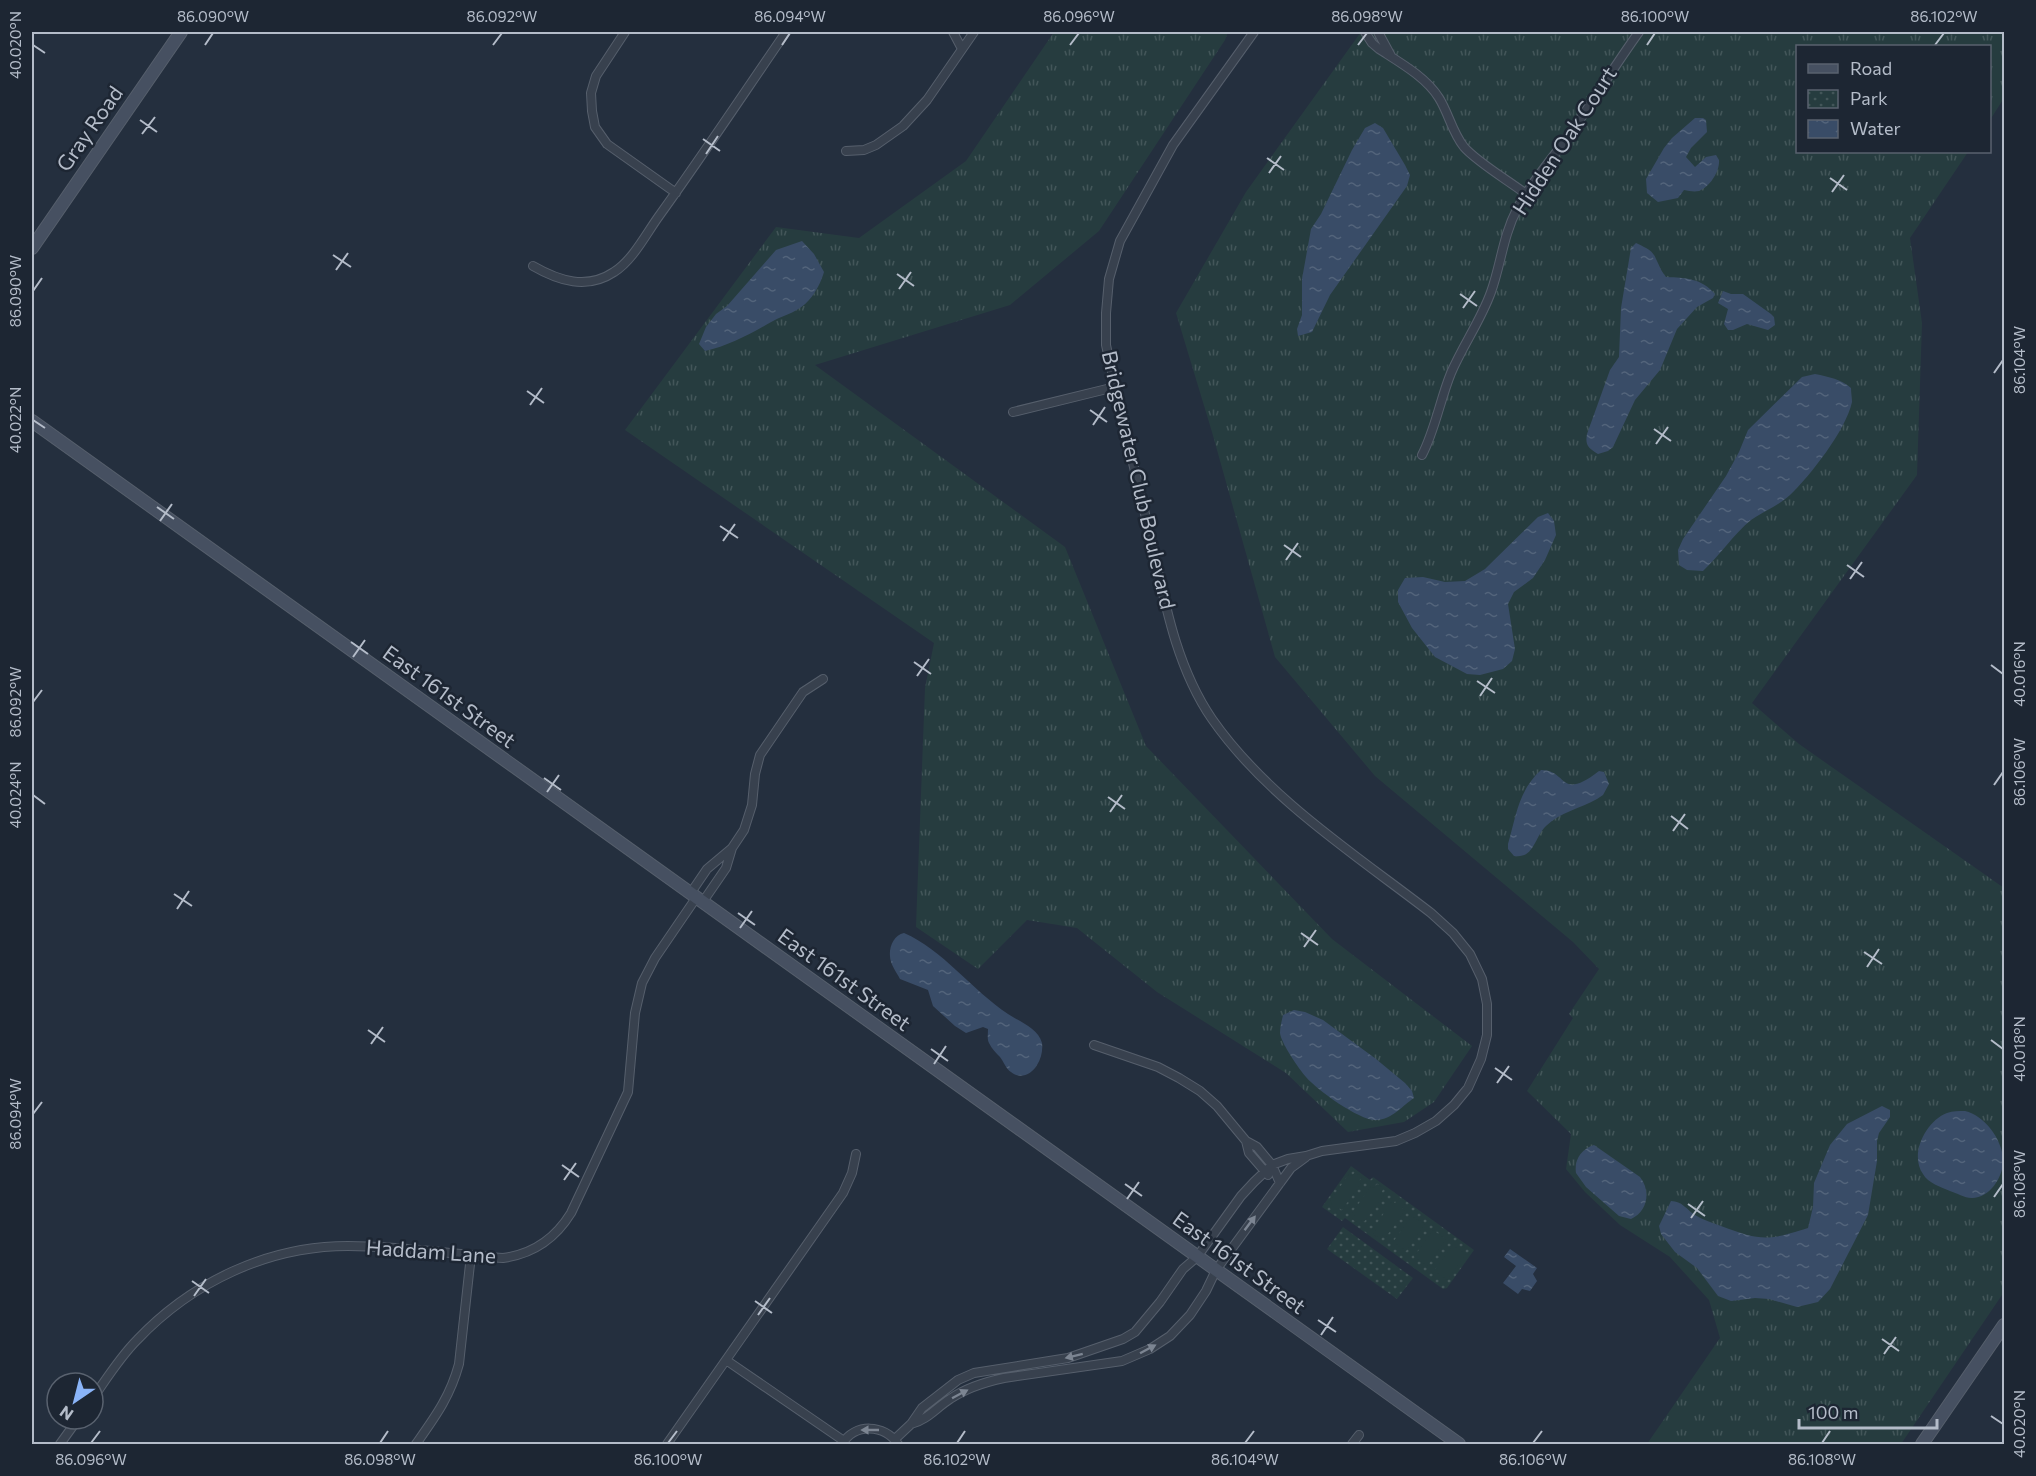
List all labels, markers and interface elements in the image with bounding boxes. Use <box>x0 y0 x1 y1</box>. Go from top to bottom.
text: 86.090°W <box>177 7 249 25</box>
text: 86.092°W <box>467 7 537 25</box>
text: 86.094°W <box>754 7 826 25</box>
text: 86.096°W <box>1043 7 1115 25</box>
text: 86.098°W <box>1331 7 1403 25</box>
text: 86.100°W <box>1621 7 1689 25</box>
text: 86.102°W <box>1910 7 1978 25</box>
text: 40.020°N <box>6 11 24 79</box>
legend <box>1796 45 1991 153</box>
text: Road <box>1850 57 1892 79</box>
street label: Hidden Oak Court <box>1506 61 1621 219</box>
street label: Gray Road <box>50 81 127 176</box>
text: Park <box>1850 87 1888 109</box>
text: Water <box>1850 117 1901 139</box>
text: 86.090°W <box>6 255 24 327</box>
text: 86.104°W <box>2010 326 2028 394</box>
street label: Bridgewater Club Boulevard <box>1098 348 1181 611</box>
text: 40.022°N <box>6 387 24 453</box>
street label: East 161st Street <box>379 639 521 752</box>
text: 40.016°N <box>2010 641 2028 707</box>
text: 86.092°W <box>6 667 24 737</box>
text: 86.106°W <box>2010 738 2028 806</box>
text: 40.024°N <box>6 762 24 828</box>
street label: East 161st Street <box>774 922 916 1035</box>
text: 40.018°N <box>2010 1016 2028 1082</box>
text: 86.094°W <box>6 1078 24 1150</box>
text: 86.108°W <box>2010 1150 2028 1218</box>
street label: East 161st Street <box>1169 1205 1311 1318</box>
one-way arrow <box>1244 1215 1256 1231</box>
street label: Haddam Lane <box>365 1233 497 1268</box>
one-way arrow <box>1140 1344 1157 1354</box>
one-way arrow <box>1065 1352 1084 1362</box>
north arrow <box>45 1371 105 1431</box>
one-way arrow <box>951 1389 968 1399</box>
text: 40.020°N <box>2010 1390 2028 1458</box>
scale bar <box>1799 1392 1937 1430</box>
text: 100 m <box>1808 1401 1858 1423</box>
text: N <box>56 1402 76 1425</box>
one-way arrow <box>860 1425 879 1435</box>
text: 86.096°W <box>55 1450 127 1468</box>
text: 86.098°W <box>344 1450 416 1468</box>
text: 86.100°W <box>634 1450 702 1468</box>
text: 86.102°W <box>923 1450 991 1468</box>
text: 86.104°W <box>1211 1450 1279 1468</box>
text: 86.106°W <box>1499 1450 1567 1468</box>
text: 86.108°W <box>1788 1450 1856 1468</box>

